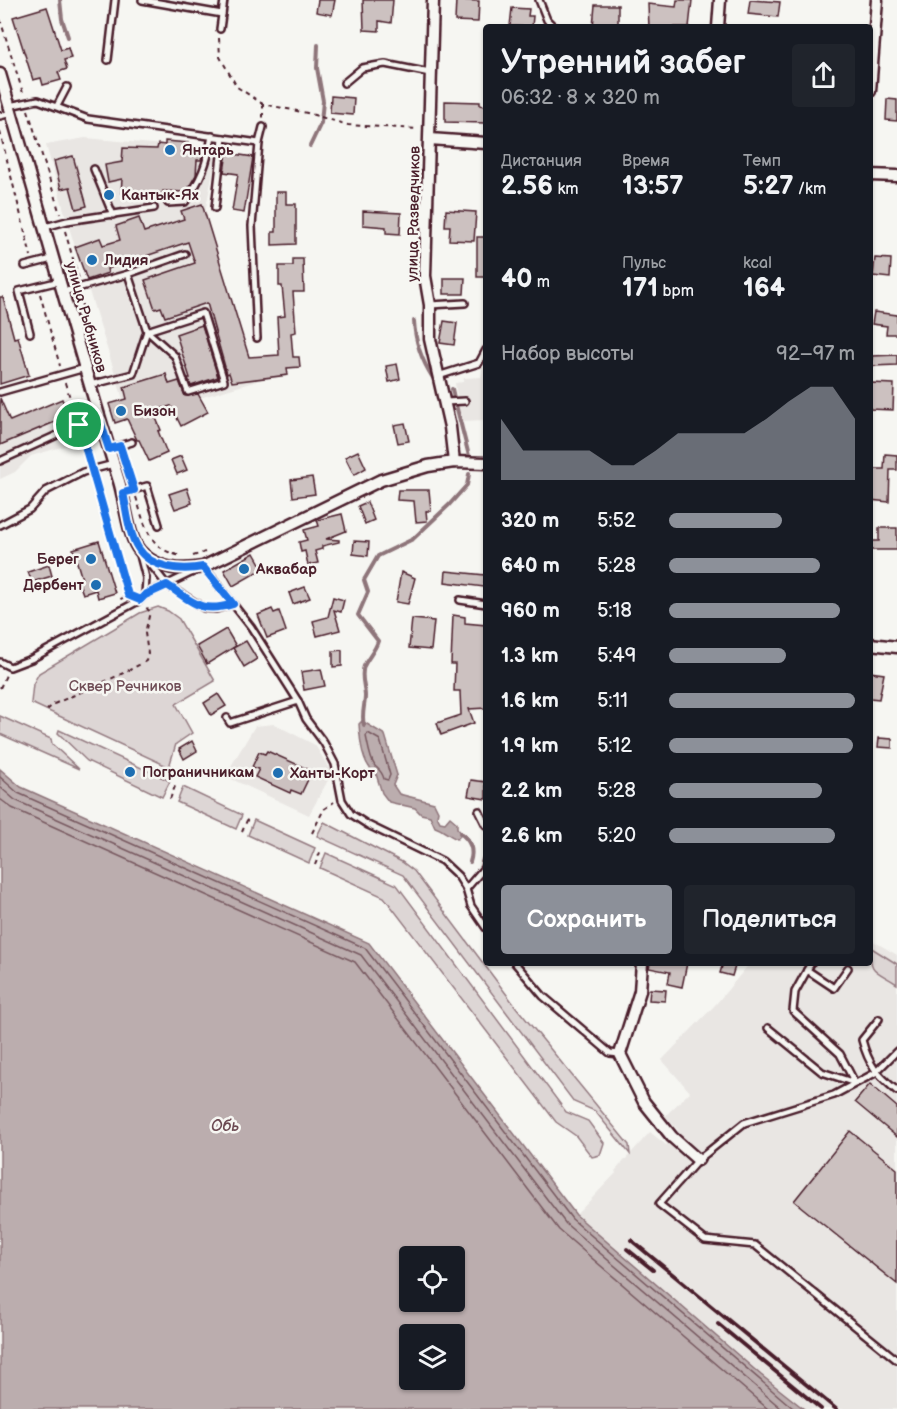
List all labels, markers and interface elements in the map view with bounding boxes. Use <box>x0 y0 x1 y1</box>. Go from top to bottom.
text: Утренний забег <box>501 43 746 83</box>
button: share <box>792 44 855 107</box>
text: 06:32 · 8 × 320 m <box>501 86 660 110</box>
place label: Янтарь <box>182 141 234 160</box>
marker: Янтарь <box>163 143 177 157</box>
street label: улица Разведчиков <box>403 146 425 282</box>
text: Дистанция <box>501 152 582 171</box>
text: Время <box>622 152 670 171</box>
text: Темп <box>743 152 781 171</box>
text: 2.56 <box>501 171 553 202</box>
text: 13:57 <box>622 171 684 202</box>
text: 5:27 <box>743 171 794 202</box>
text: km <box>553 180 578 199</box>
text: /km <box>794 180 826 199</box>
place label: Кантык-Ях <box>121 186 199 205</box>
marker: Кантык-Ях <box>102 188 116 202</box>
place label: Лидия <box>103 251 148 270</box>
marker: Лидия <box>85 253 99 267</box>
text: Пульс <box>622 254 666 273</box>
text: kcal <box>743 254 772 273</box>
street label: улица Рыбников <box>61 259 111 375</box>
text: 40 <box>501 264 533 295</box>
text: m <box>533 273 550 292</box>
text: 171 <box>622 273 658 304</box>
text: 164 <box>743 273 785 304</box>
text: bpm <box>658 282 694 301</box>
text: Набор высоты <box>501 342 634 366</box>
text: 92–97 m <box>776 342 855 366</box>
pin <box>53 399 104 450</box>
place label: Бизон <box>133 402 176 421</box>
marker: Бизон <box>114 404 128 418</box>
icon: arrive <box>62 408 95 441</box>
text: 320 m <box>501 509 559 533</box>
text: 5:52 <box>597 509 636 533</box>
place label: Берег <box>37 550 79 569</box>
marker: Берег <box>84 552 98 566</box>
text: 640 m <box>501 554 560 578</box>
text: 5:28 <box>597 554 636 578</box>
place label: Аквабар <box>255 560 317 579</box>
marker: Аквабар <box>237 562 251 576</box>
place label: Дербент <box>23 576 85 595</box>
marker: Дербент <box>89 578 103 592</box>
text: 960 m <box>501 599 560 623</box>
text: 5:18 <box>597 599 632 623</box>
text: 1.3 km <box>501 644 558 668</box>
text: 5:49 <box>597 644 636 668</box>
park label: Сквер Речников <box>69 677 181 696</box>
text: 1.6 km <box>501 689 559 713</box>
text: 5:11 <box>597 689 628 713</box>
text: 1.9 km <box>501 734 558 758</box>
text: 5:12 <box>597 734 632 758</box>
place label: Пограничникам <box>142 763 254 782</box>
place label: Ханты-Корт <box>289 764 376 783</box>
marker: Пограничникам <box>123 765 137 779</box>
marker: Ханты-Корт <box>271 766 285 780</box>
text: 2.2 km <box>501 779 562 803</box>
text: 5:28 <box>597 779 636 803</box>
text: 2.6 km <box>501 824 562 848</box>
text: 5:20 <box>597 824 636 848</box>
button: Сохранить <box>501 885 672 954</box>
button: Поделиться <box>684 885 855 954</box>
water label: Обь <box>211 1117 239 1136</box>
map controls <box>399 1246 465 1390</box>
button: locate <box>399 1246 465 1312</box>
button: layers <box>399 1324 465 1390</box>

